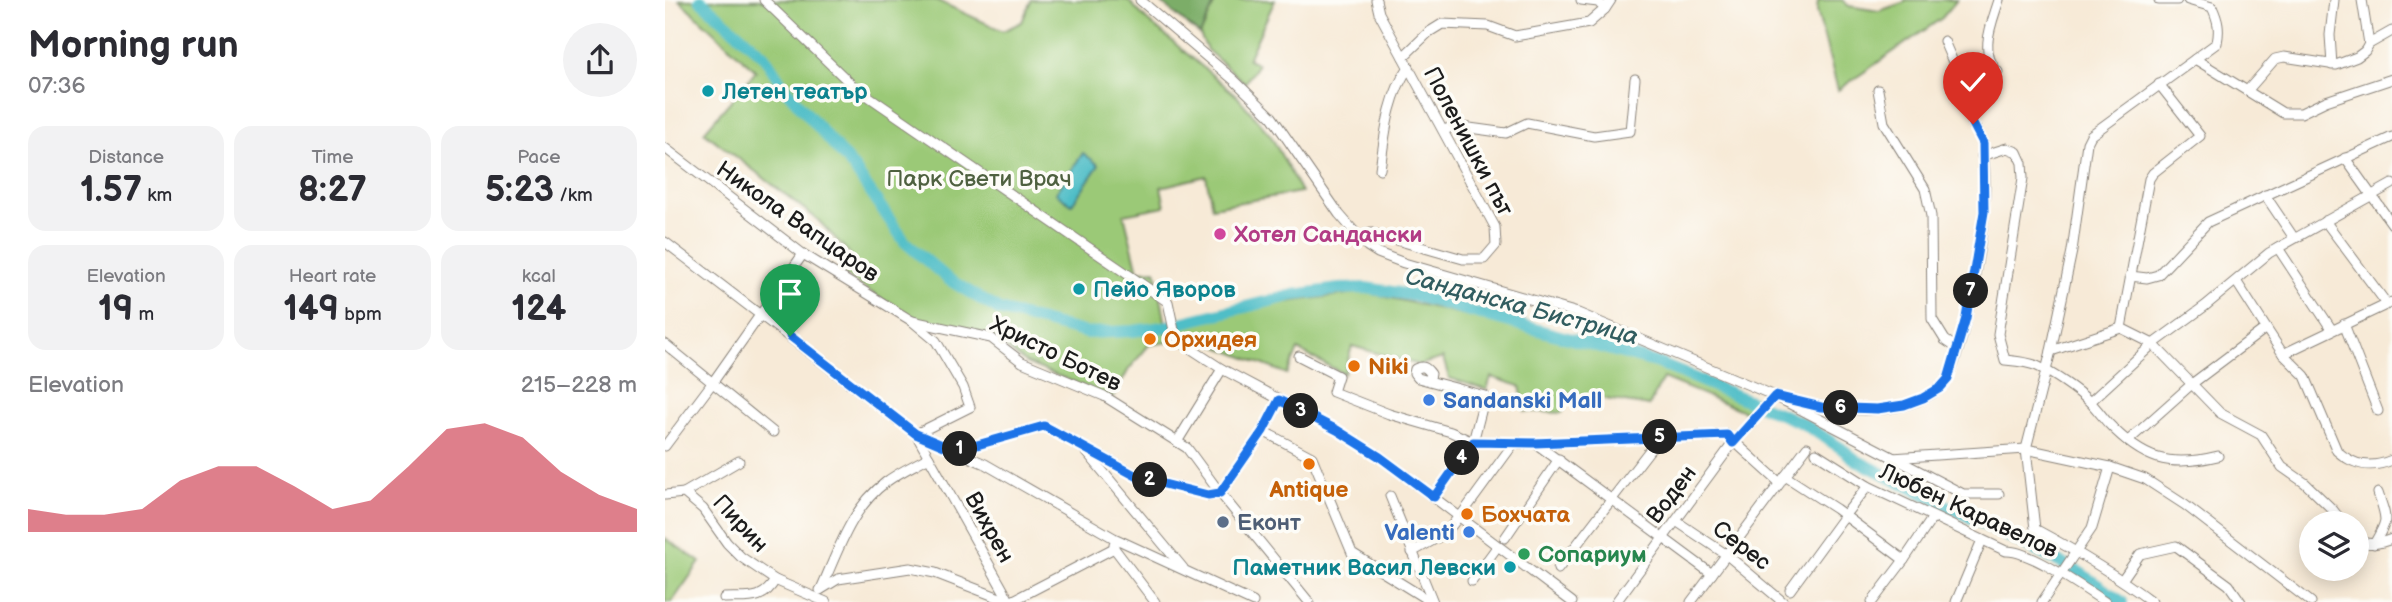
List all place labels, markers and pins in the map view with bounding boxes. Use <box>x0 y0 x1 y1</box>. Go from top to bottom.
pin <box>1943 52 2003 124</box>
place label: Летен театър <box>721 78 868 106</box>
marker: Летен театър <box>700 83 716 99</box>
place label: Хотел Сандански <box>1233 221 1422 249</box>
marker: Хотел Сандански <box>1212 226 1228 242</box>
pin <box>760 264 820 336</box>
pin: 7 <box>1953 274 1989 308</box>
place label: Пейо Яворов <box>1093 276 1236 304</box>
marker: Пейо Яворов <box>1071 281 1087 297</box>
place label: Орхидея <box>1164 326 1257 354</box>
marker: Орхидея <box>1142 331 1158 347</box>
place label: Niki <box>1368 353 1409 381</box>
marker: Niki <box>1346 358 1362 374</box>
place label: Sandanski Mall <box>1443 387 1602 415</box>
pin: 6 <box>1823 390 1859 426</box>
marker: Sandanski Mall <box>1421 392 1437 408</box>
pin: 3 <box>1283 394 1319 428</box>
pin: 5 <box>1643 420 1677 454</box>
pin: 1 <box>943 432 977 466</box>
pin: 4 <box>1445 440 1479 476</box>
marker: Antique <box>1301 456 1317 472</box>
pin: 2 <box>1133 462 1168 498</box>
place label: Antique <box>1268 476 1349 504</box>
place label: Бохчата <box>1481 501 1570 529</box>
marker: Бохчата <box>1459 506 1475 522</box>
place label: Еконт <box>1237 509 1301 537</box>
marker: Еконт <box>1215 514 1231 530</box>
place label: Valenti <box>1384 519 1455 547</box>
marker: Valenti <box>1461 524 1477 540</box>
place label: Сопариум <box>1538 541 1647 569</box>
marker: Сопариум <box>1516 546 1532 562</box>
place label: Паметник Васил Левски <box>1232 554 1496 582</box>
marker: Паметник Васил Левски <box>1502 559 1518 575</box>

